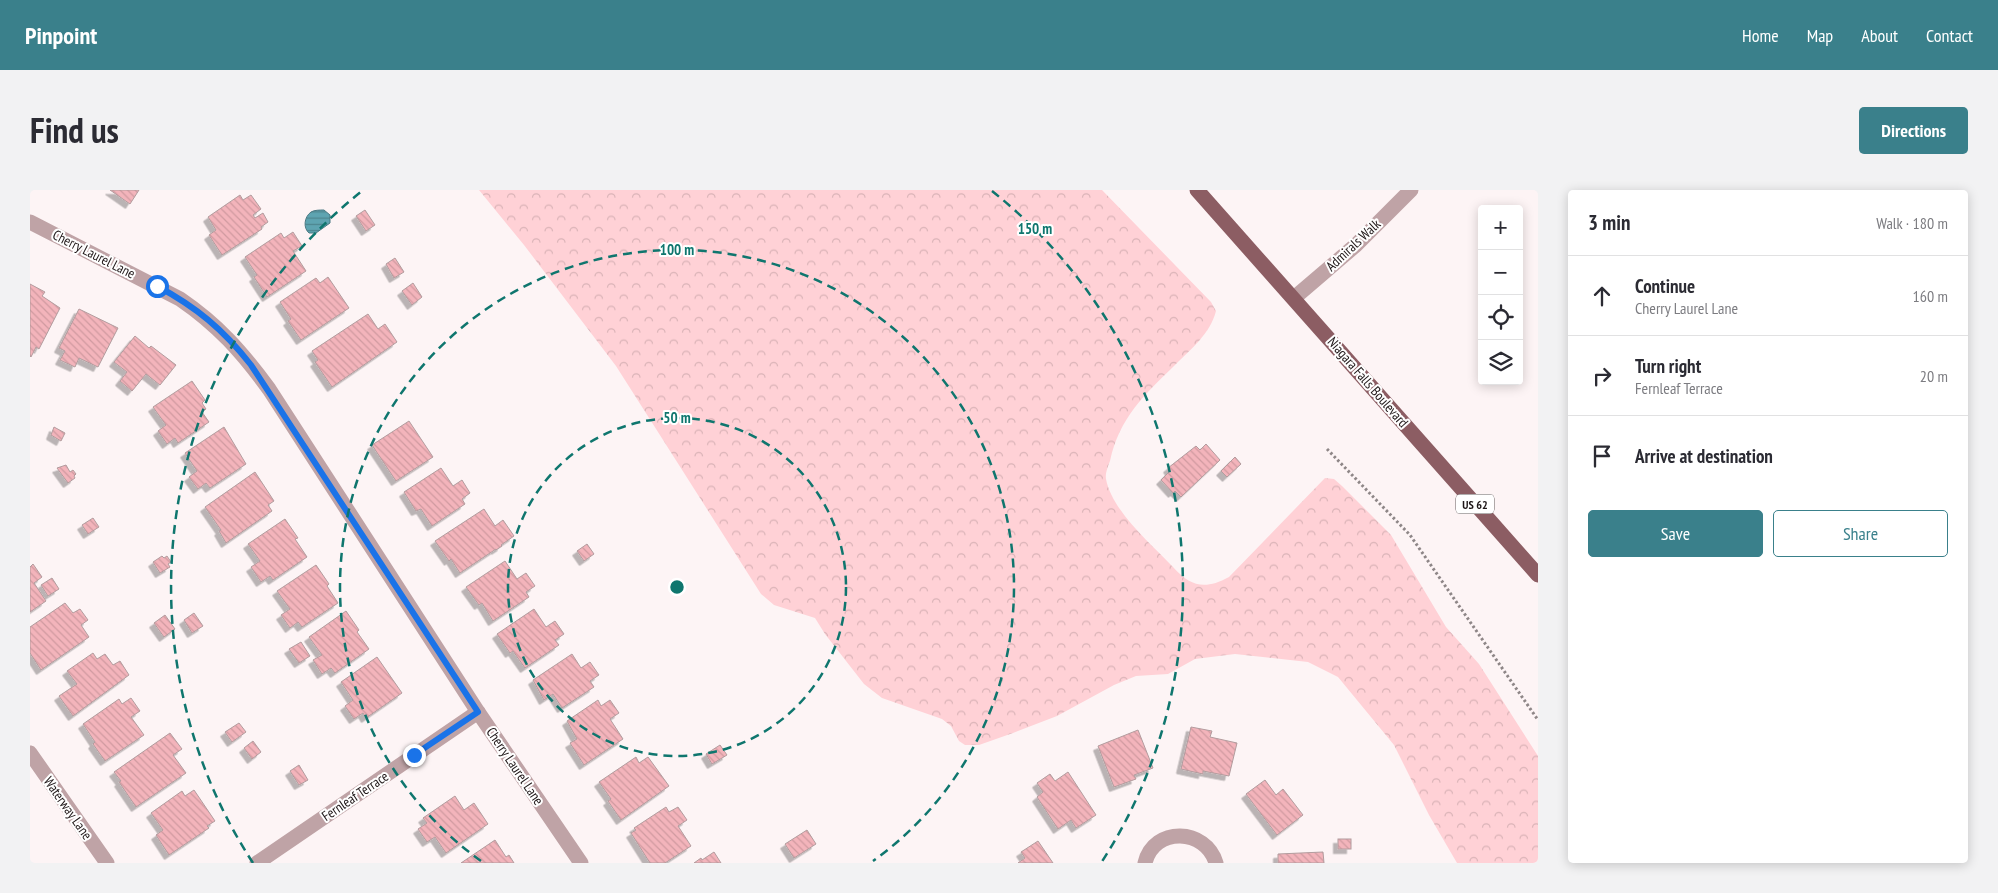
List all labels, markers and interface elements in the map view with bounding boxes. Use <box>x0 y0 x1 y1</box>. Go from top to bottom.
text: Pinpoint <box>25 20 97 51</box>
text: Home <box>1742 24 1779 47</box>
text: Map <box>1807 24 1833 47</box>
text: About <box>1861 24 1898 47</box>
text: Contact <box>1926 24 1973 47</box>
text: Find us <box>30 107 119 153</box>
button: Directions <box>1859 107 1968 154</box>
map controls <box>1478 205 1523 385</box>
button: + <box>1478 205 1523 250</box>
text: 3 min <box>1588 209 1630 236</box>
text: Walk · 180 m <box>1876 213 1948 233</box>
street label: Admirals Walk <box>1322 215 1385 275</box>
text: 150 m <box>1018 219 1052 238</box>
street label: Cherry Laurel Lane <box>50 226 138 283</box>
text: 100 m <box>660 240 694 259</box>
button: − <box>1478 250 1523 295</box>
text: Continue <box>1635 274 1695 298</box>
route start <box>146 275 169 298</box>
icon: ahead <box>1588 282 1616 310</box>
text: 160 m <box>1913 286 1948 306</box>
button: locate <box>1478 295 1523 340</box>
text: Cherry Laurel Lane <box>1635 298 1738 318</box>
street label: Niagara Falls Boulevard <box>1324 333 1412 431</box>
button: layers <box>1478 340 1523 385</box>
text: Turn right <box>1635 354 1701 378</box>
icon: right <box>1588 362 1616 390</box>
text: 20 m <box>1920 366 1948 386</box>
text: Fernleaf Terrace <box>1635 378 1723 398</box>
text: 50 m <box>663 408 691 427</box>
icon: arrive <box>1588 442 1616 470</box>
text: Arrive at destination <box>1635 444 1773 468</box>
road number: US 62 <box>1456 494 1494 514</box>
button: Save <box>1588 510 1763 557</box>
button: Share <box>1773 510 1948 557</box>
centre of rings <box>668 578 686 596</box>
street label: Cherry Laurel Lane <box>482 724 548 809</box>
route end <box>403 744 426 767</box>
street label: Fernleaf Terrace <box>318 767 392 825</box>
street label: Waterway Lane <box>40 773 96 843</box>

